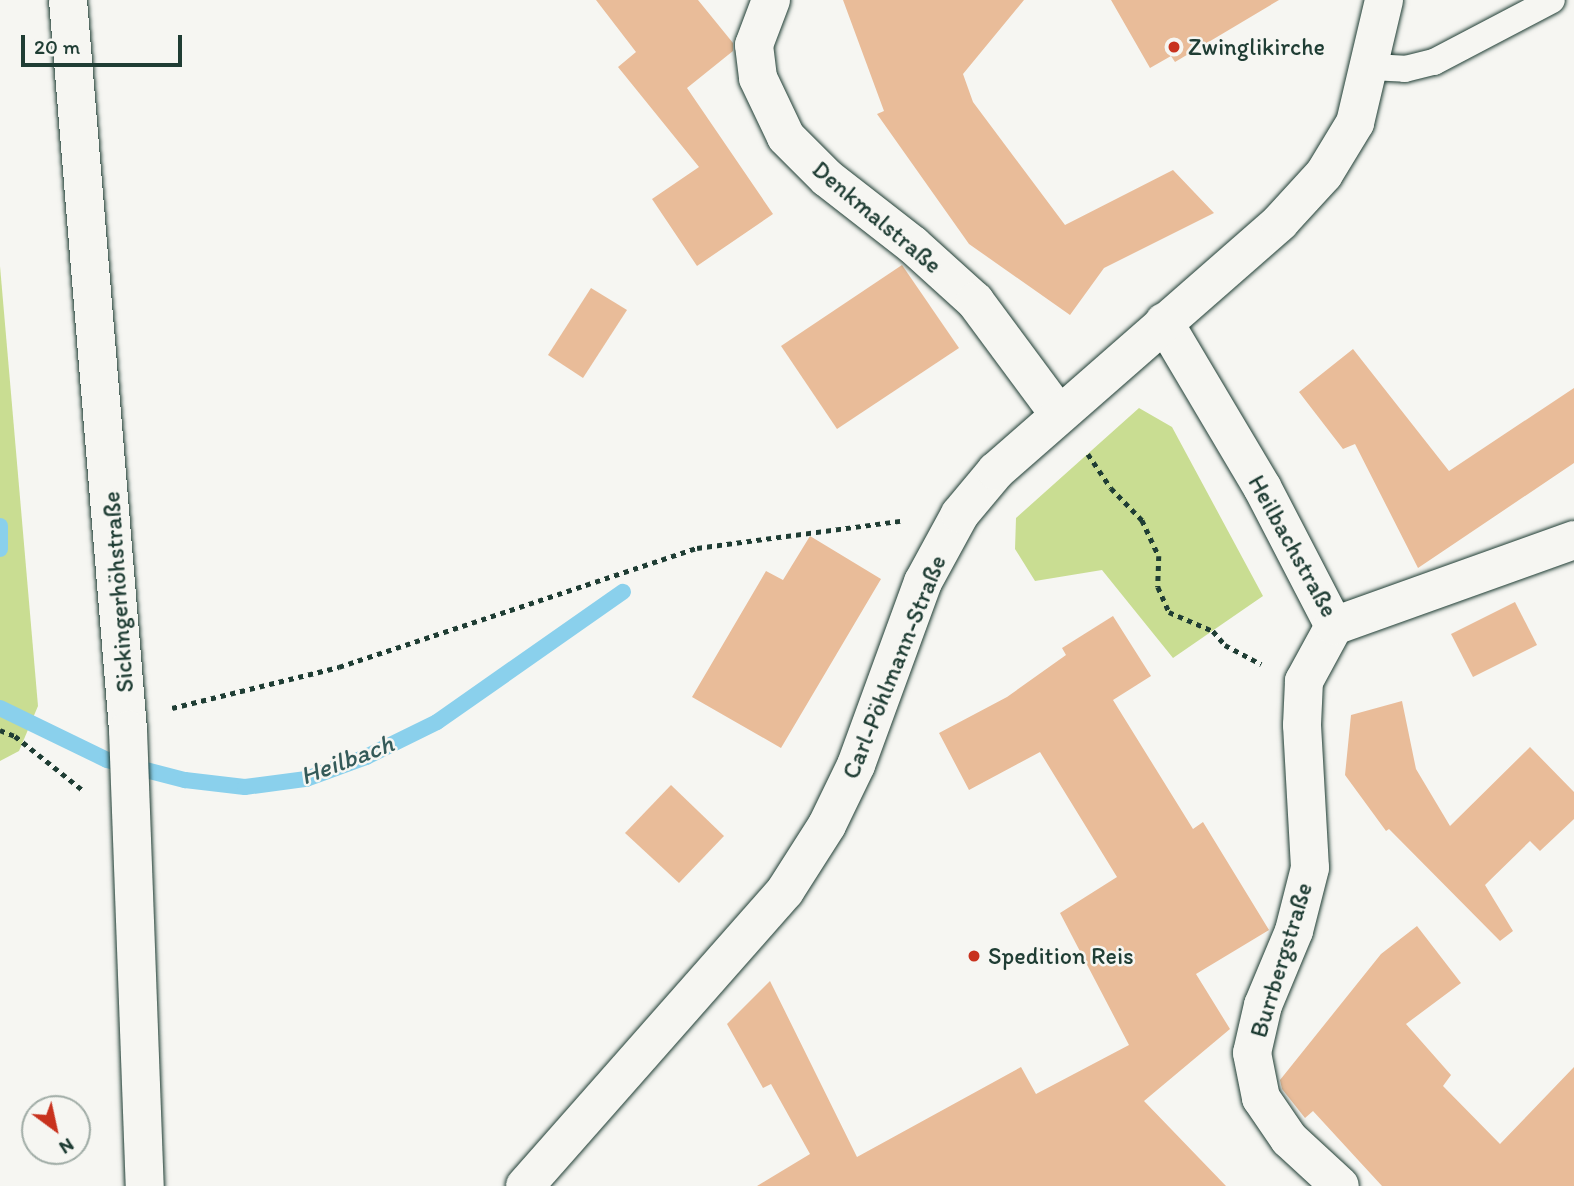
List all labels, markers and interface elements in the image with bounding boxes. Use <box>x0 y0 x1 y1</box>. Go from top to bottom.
scale bar <box>24 21 186 65</box>
place label: Zwinglikirche <box>1188 33 1325 61</box>
text: 20 m <box>34 34 80 59</box>
marker: Zwinglikirche <box>1166 39 1182 55</box>
street label: Denkmalstraße <box>807 155 947 279</box>
street label: Heilbachstraße <box>1242 470 1344 622</box>
street label: Sickingerhöhstraße <box>97 490 139 694</box>
street label: Carl-Pöhlmann-Straße <box>836 551 952 783</box>
water label: Heilbach <box>296 728 398 792</box>
street label: Burrbergstraße <box>1244 879 1318 1041</box>
place label: Spedition Reis <box>988 942 1134 970</box>
marker: Spedition Reis <box>966 948 982 964</box>
north arrow <box>21 1095 91 1165</box>
text: N <box>55 1133 78 1159</box>

